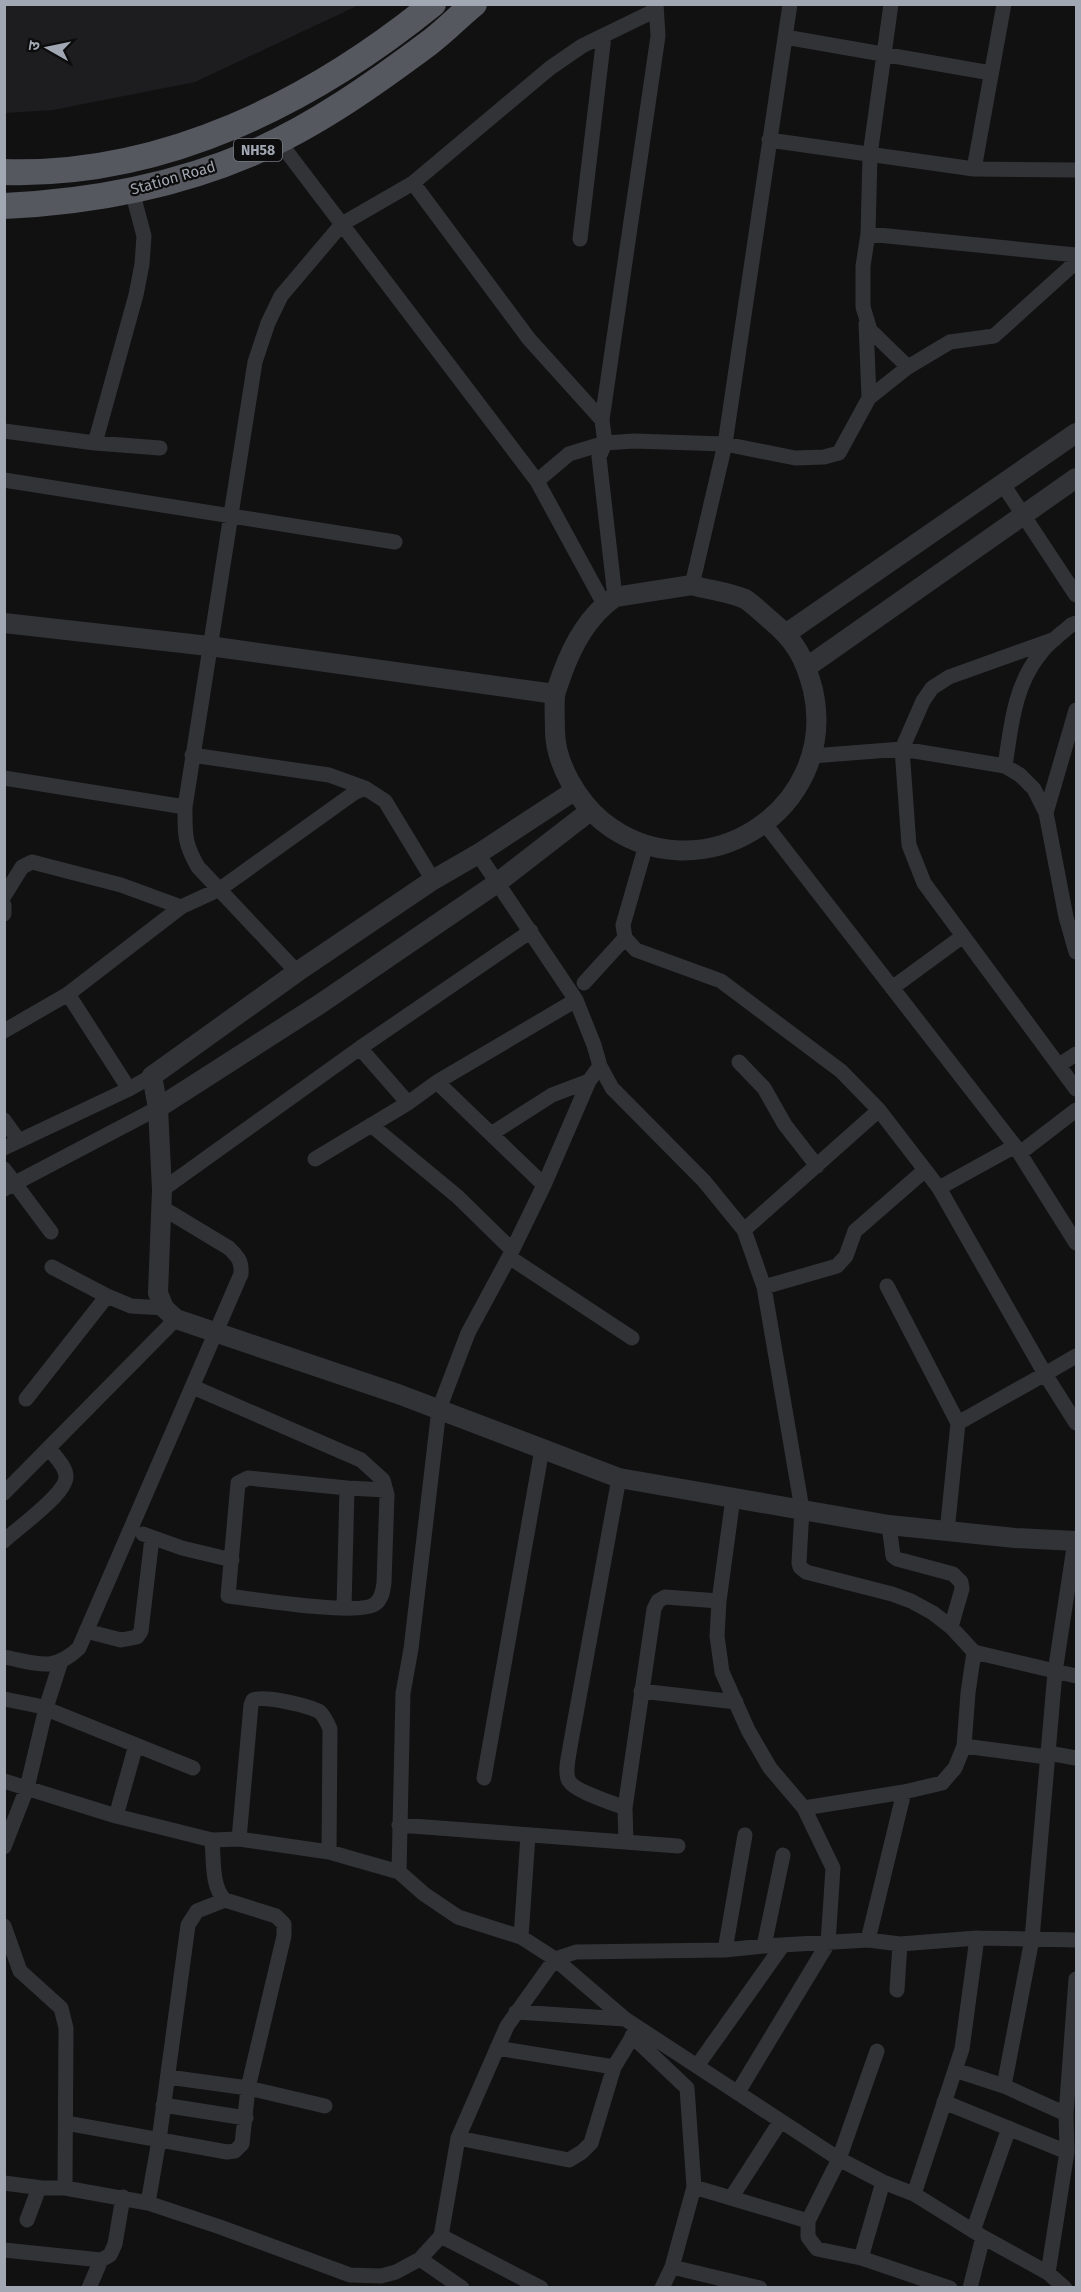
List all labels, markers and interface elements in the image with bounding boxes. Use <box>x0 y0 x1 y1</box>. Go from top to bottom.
north arrow <box>18 18 78 78</box>
text: उ <box>24 39 44 52</box>
road number: NH58 <box>234 139 282 161</box>
street label: Station Road <box>129 157 217 199</box>

